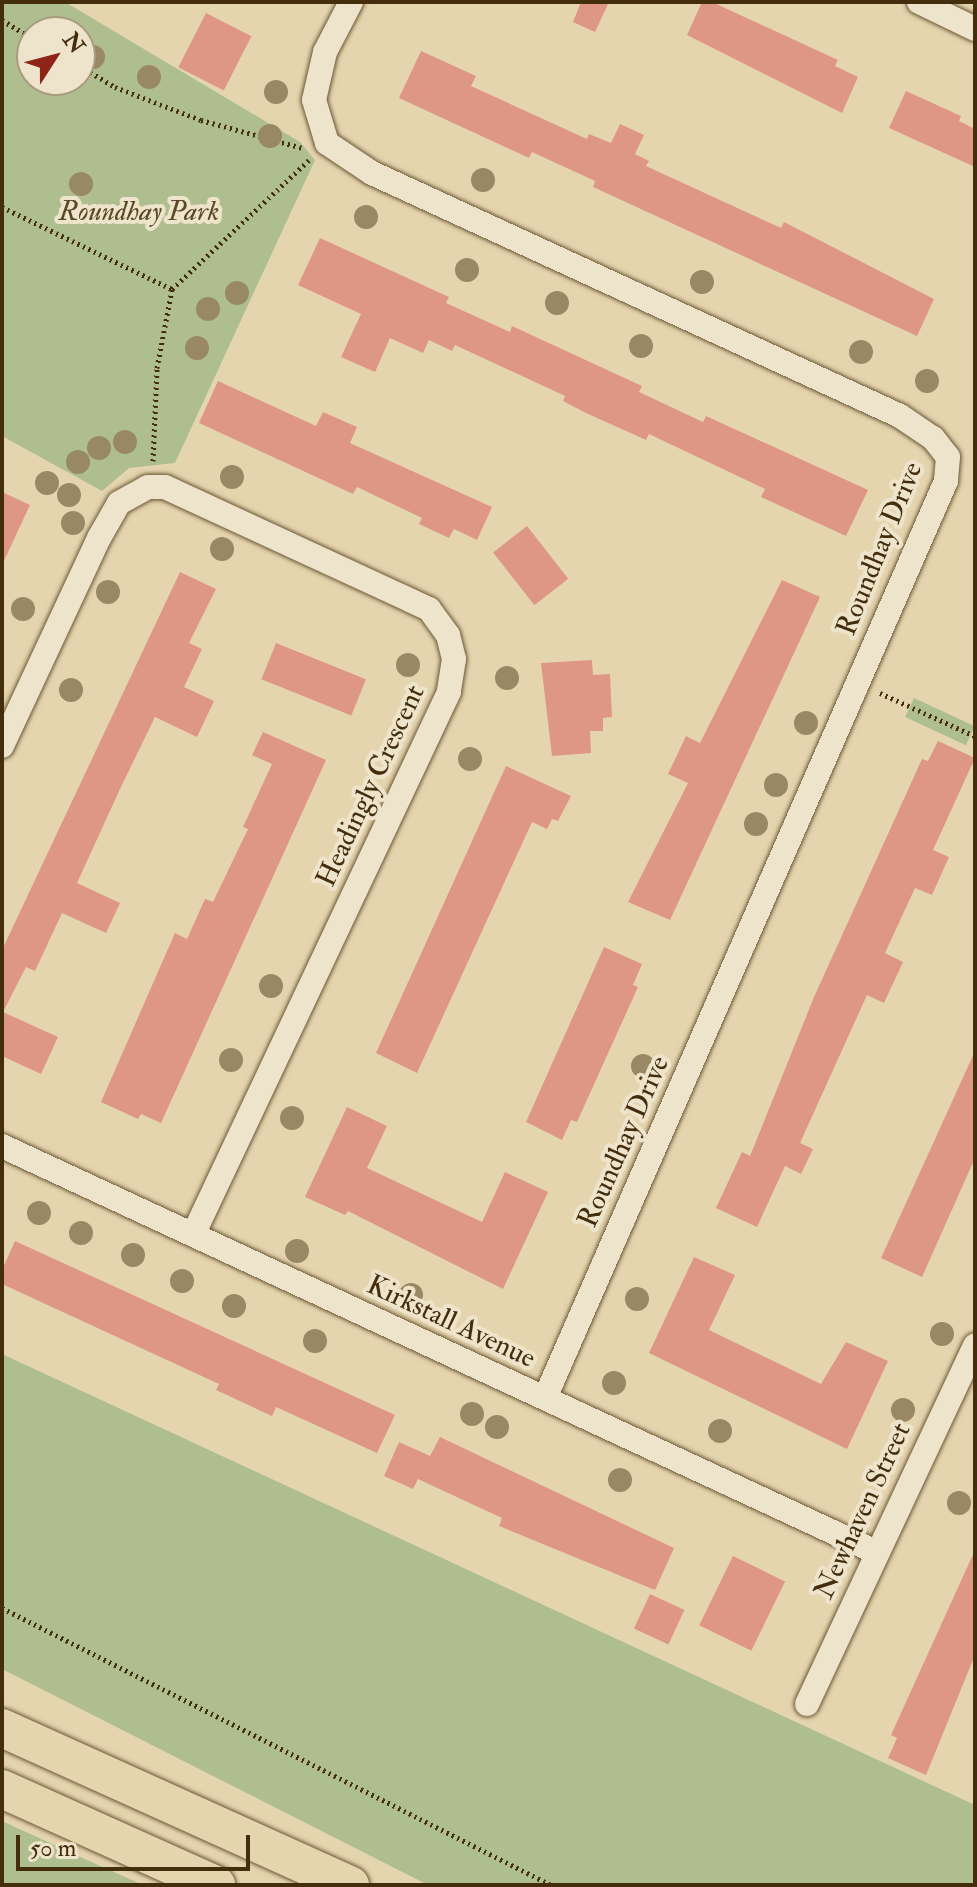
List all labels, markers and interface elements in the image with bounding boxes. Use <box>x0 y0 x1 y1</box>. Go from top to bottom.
north arrow <box>16 16 96 96</box>
text: N <box>57 27 91 59</box>
park label: Roundhay Park <box>59 195 219 229</box>
street label: Roundhay Drive <box>830 457 930 641</box>
street label: Headingly Crescent <box>310 680 432 892</box>
street label: Roundhay Drive <box>571 1051 677 1233</box>
street label: Kirkstall Avenue <box>361 1268 541 1376</box>
street label: Newhaven Street <box>808 1418 918 1604</box>
scale bar <box>20 1819 254 1869</box>
text: 50 m <box>30 1833 76 1864</box>

